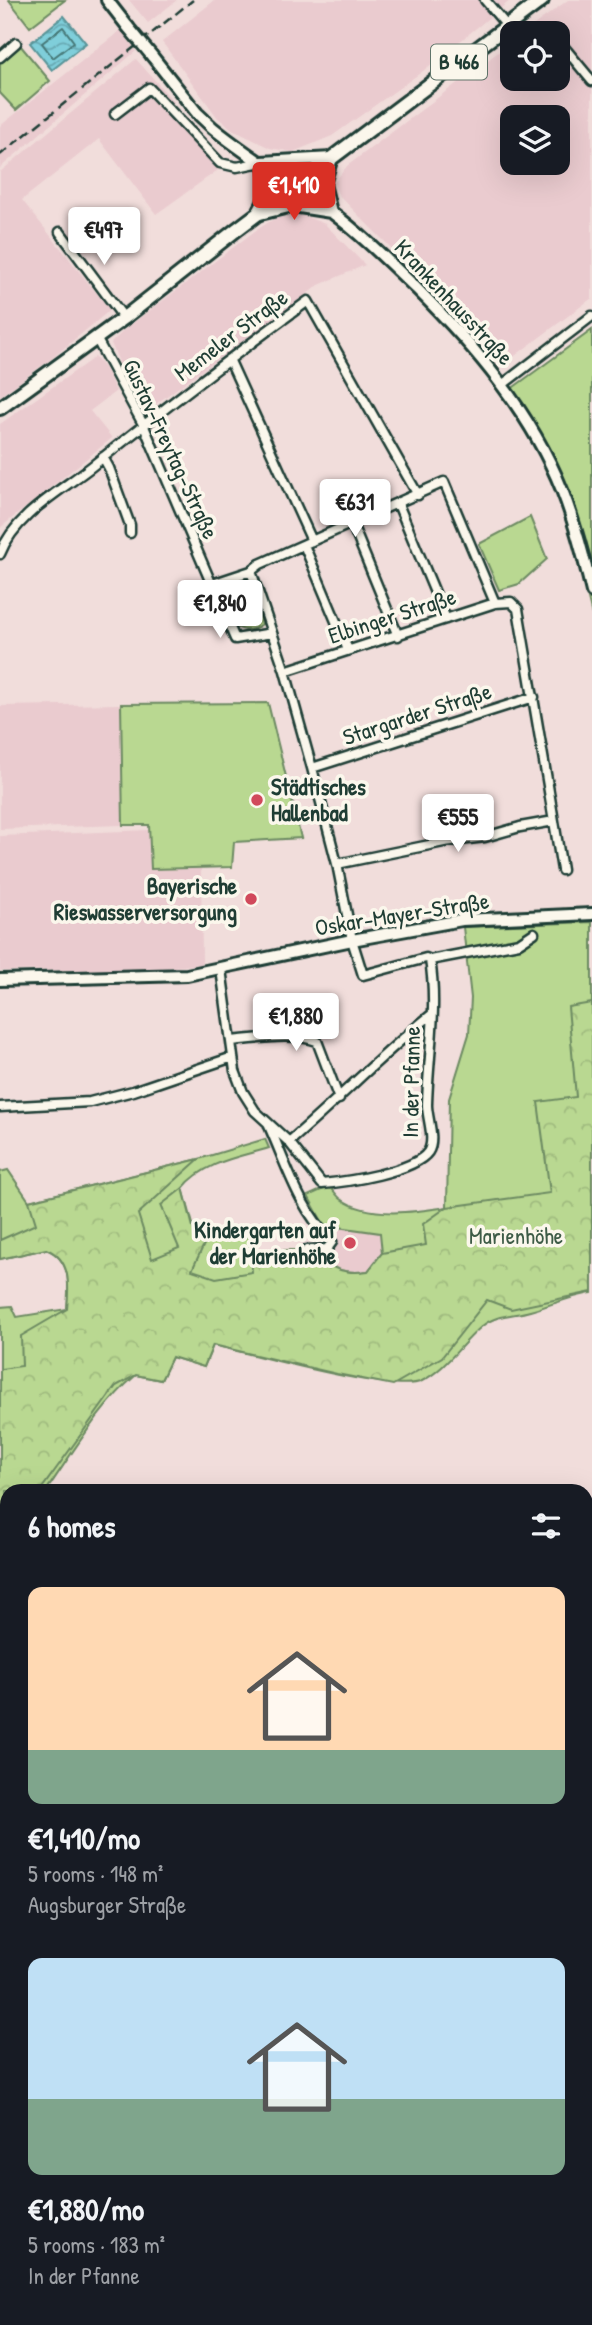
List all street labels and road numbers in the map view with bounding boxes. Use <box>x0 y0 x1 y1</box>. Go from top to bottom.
road number: B 466 <box>431 44 487 80</box>
street label: Krankenhausstraße <box>388 232 521 372</box>
street label: Memeler Straße <box>168 282 294 388</box>
street label: Gustav-Freytag-Straße <box>116 354 227 544</box>
street label: Elbinger Straße <box>324 580 460 651</box>
street label: Stargarder Straße <box>339 675 495 752</box>
street label: Oskar-Mayer-Straße <box>313 884 491 943</box>
street label: In der Pfanne <box>394 1026 427 1138</box>

